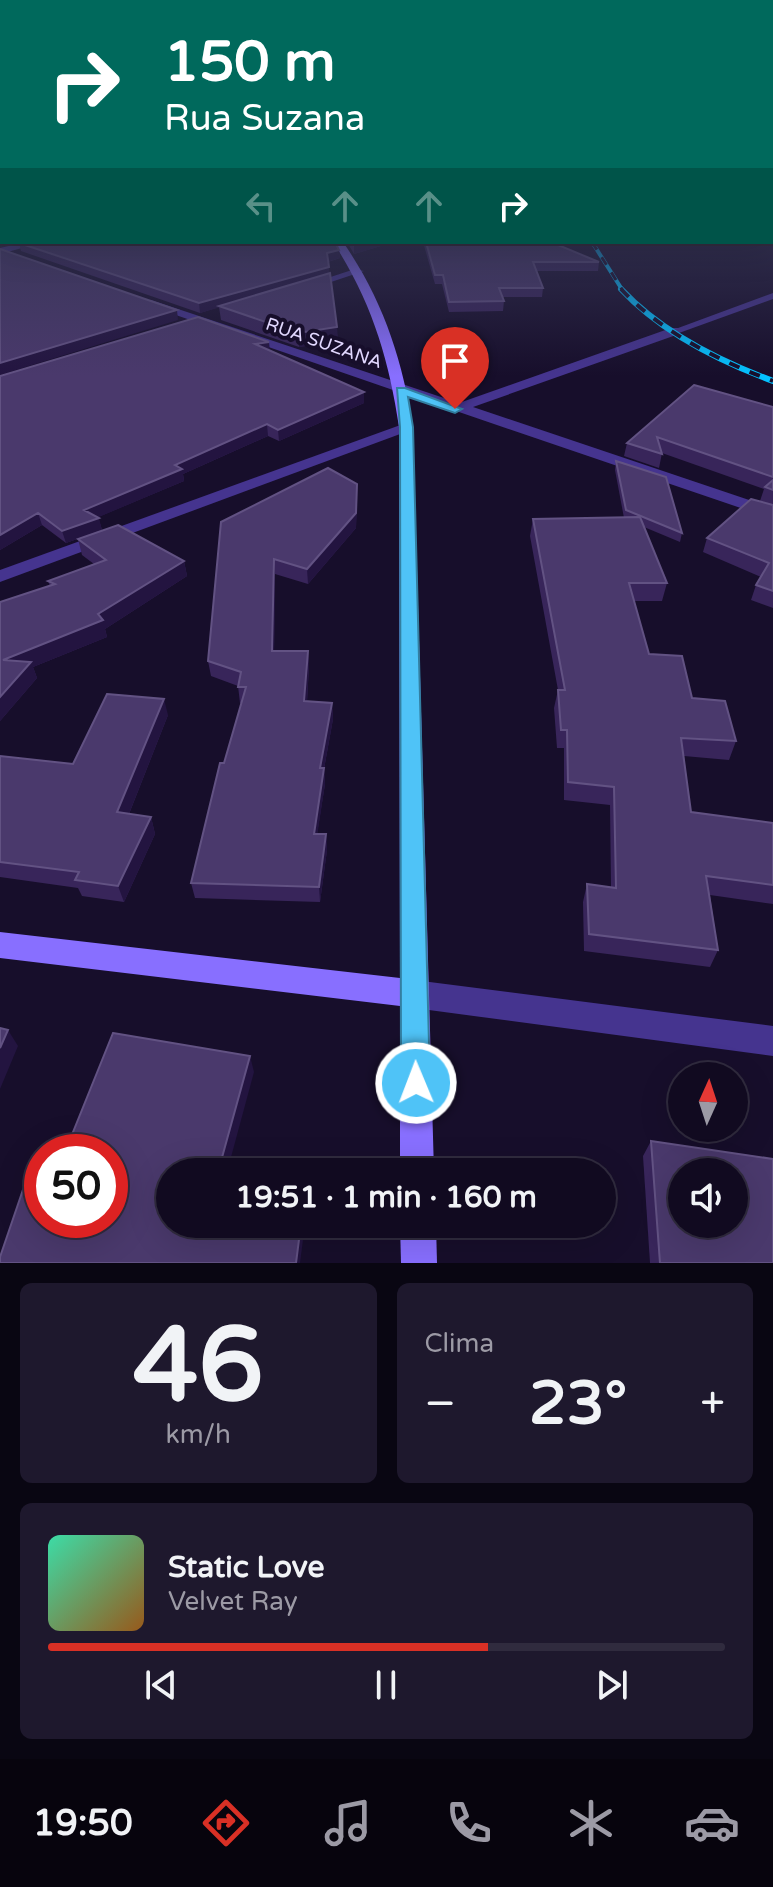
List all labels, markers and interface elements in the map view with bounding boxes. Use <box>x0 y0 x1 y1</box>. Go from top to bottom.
text: 150 m <box>164 29 335 96</box>
icon: right <box>32 32 136 136</box>
text: Rua Suzana <box>164 97 365 140</box>
icon: left <box>239 184 283 228</box>
icon: ahead <box>323 184 367 228</box>
icon: ahead <box>407 184 451 228</box>
icon: right <box>491 184 535 228</box>
street label: RUA SUZANA <box>263 313 385 373</box>
pin <box>421 327 489 409</box>
icon: arrive <box>433 339 477 383</box>
position arrow <box>374 1041 458 1125</box>
north arrow <box>668 1062 748 1142</box>
map controls <box>668 1062 748 1238</box>
speed limit sign: 50 <box>24 1134 128 1238</box>
button: sound <box>668 1158 748 1238</box>
text: 19:51 · 1 min · 160 m <box>235 1179 537 1216</box>
text: 46 <box>133 1304 264 1429</box>
text: Clima <box>425 1328 494 1359</box>
text: 23° <box>529 1368 627 1440</box>
text: − <box>425 1378 456 1431</box>
text: + <box>700 1378 725 1431</box>
text: km/h <box>166 1419 231 1450</box>
text: Static Love <box>168 1549 324 1586</box>
text: Velvet Ray <box>168 1586 298 1617</box>
icon: previous <box>139 1663 183 1707</box>
icon: pause <box>364 1663 408 1707</box>
icon: next <box>590 1663 634 1707</box>
icon: directions <box>198 1795 254 1851</box>
icon: music <box>320 1795 376 1851</box>
icon: phone <box>441 1795 497 1851</box>
icon: climate <box>563 1795 619 1851</box>
icon: car <box>684 1795 740 1851</box>
text: 19:50 <box>33 1802 133 1845</box>

